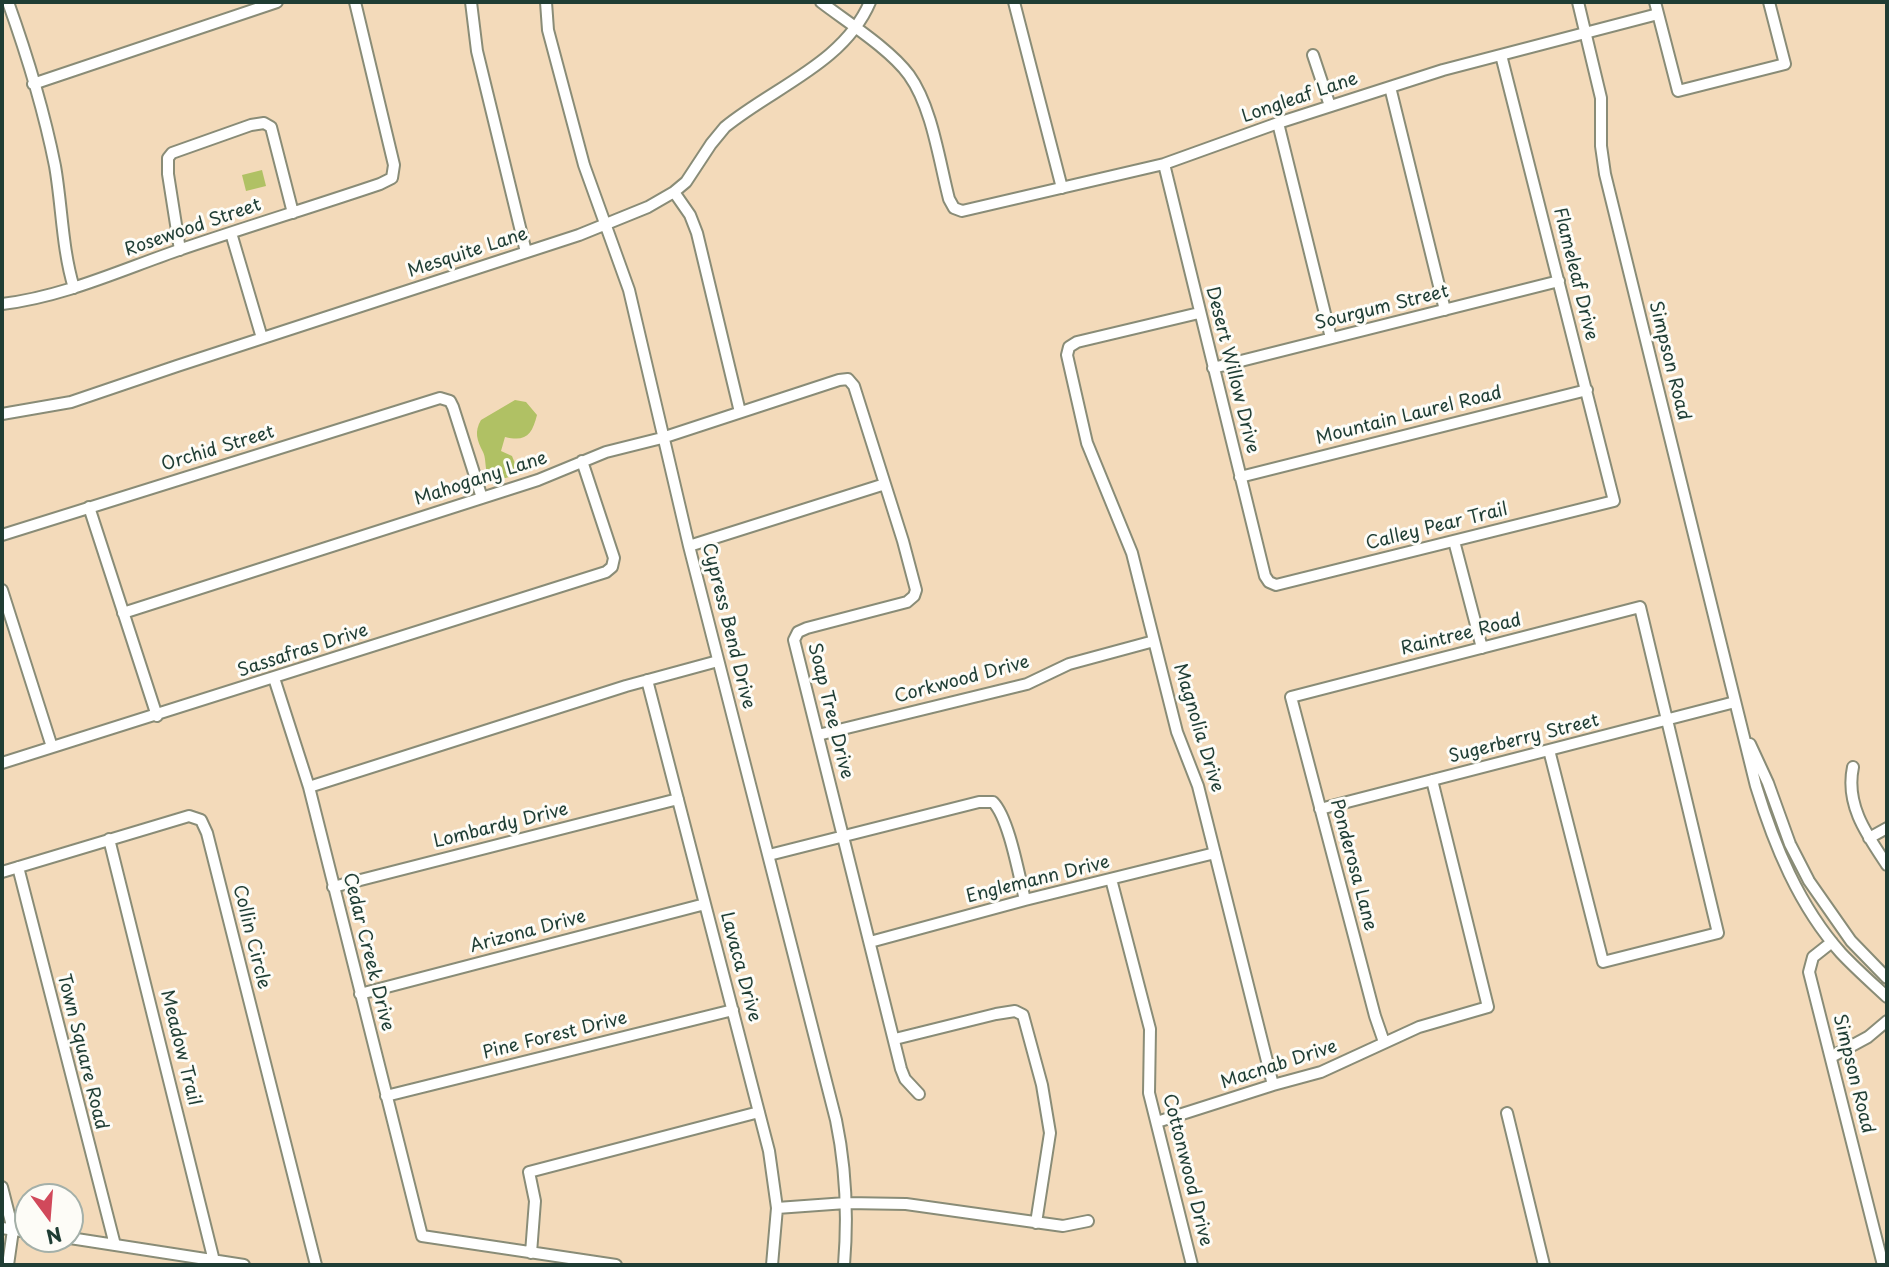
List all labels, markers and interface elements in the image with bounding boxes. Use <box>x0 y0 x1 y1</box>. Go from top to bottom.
street label: Longleaf Lane <box>1239 68 1361 128</box>
street label: Rosewood Street <box>122 194 264 262</box>
street label: Flameleaf Drive <box>1548 205 1602 343</box>
street label: Mesquite Lane <box>405 223 531 283</box>
street label: Sourgum Street <box>1313 281 1451 335</box>
street label: Desert Willow Drive <box>1201 284 1263 456</box>
street label: Simpson Road <box>1644 299 1694 423</box>
street label: Mountain Laurel Road <box>1314 382 1504 450</box>
street label: Orchid Street <box>159 422 277 476</box>
street label: Mahogany Lane <box>412 447 550 511</box>
street label: Calley Pear Trail <box>1364 499 1510 555</box>
street label: Cypress Bend Drive <box>697 541 759 711</box>
street label: Raintree Road <box>1398 610 1524 660</box>
street label: Sassafras Drive <box>235 620 371 682</box>
street label: Soap Tree Drive <box>803 641 857 781</box>
street label: Corkwood Drive <box>892 652 1032 708</box>
street label: Magnolia Drive <box>1168 661 1228 795</box>
street label: Sugerberry Street <box>1447 710 1601 768</box>
street label: Ponderosa Lane <box>1325 797 1381 933</box>
street label: Lombardy Drive <box>431 799 571 853</box>
street label: Englemann Drive <box>964 852 1112 908</box>
street label: Cedar Creek Drive <box>338 871 398 1033</box>
street label: Collin Circle <box>228 883 274 991</box>
street label: Arizona Drive <box>468 906 588 958</box>
street label: Lavaca Drive <box>715 910 765 1024</box>
street label: Town Square Road <box>52 972 112 1132</box>
street label: Meadow Trail <box>155 988 205 1108</box>
street label: Pine Forest Drive <box>481 1008 629 1064</box>
street label: Simpson Road <box>1828 1012 1878 1136</box>
street label: Macnab Drive <box>1218 1036 1340 1094</box>
street label: Cottonwood Drive <box>1158 1092 1216 1248</box>
north arrow <box>14 1183 84 1253</box>
text: N <box>43 1221 65 1252</box>

